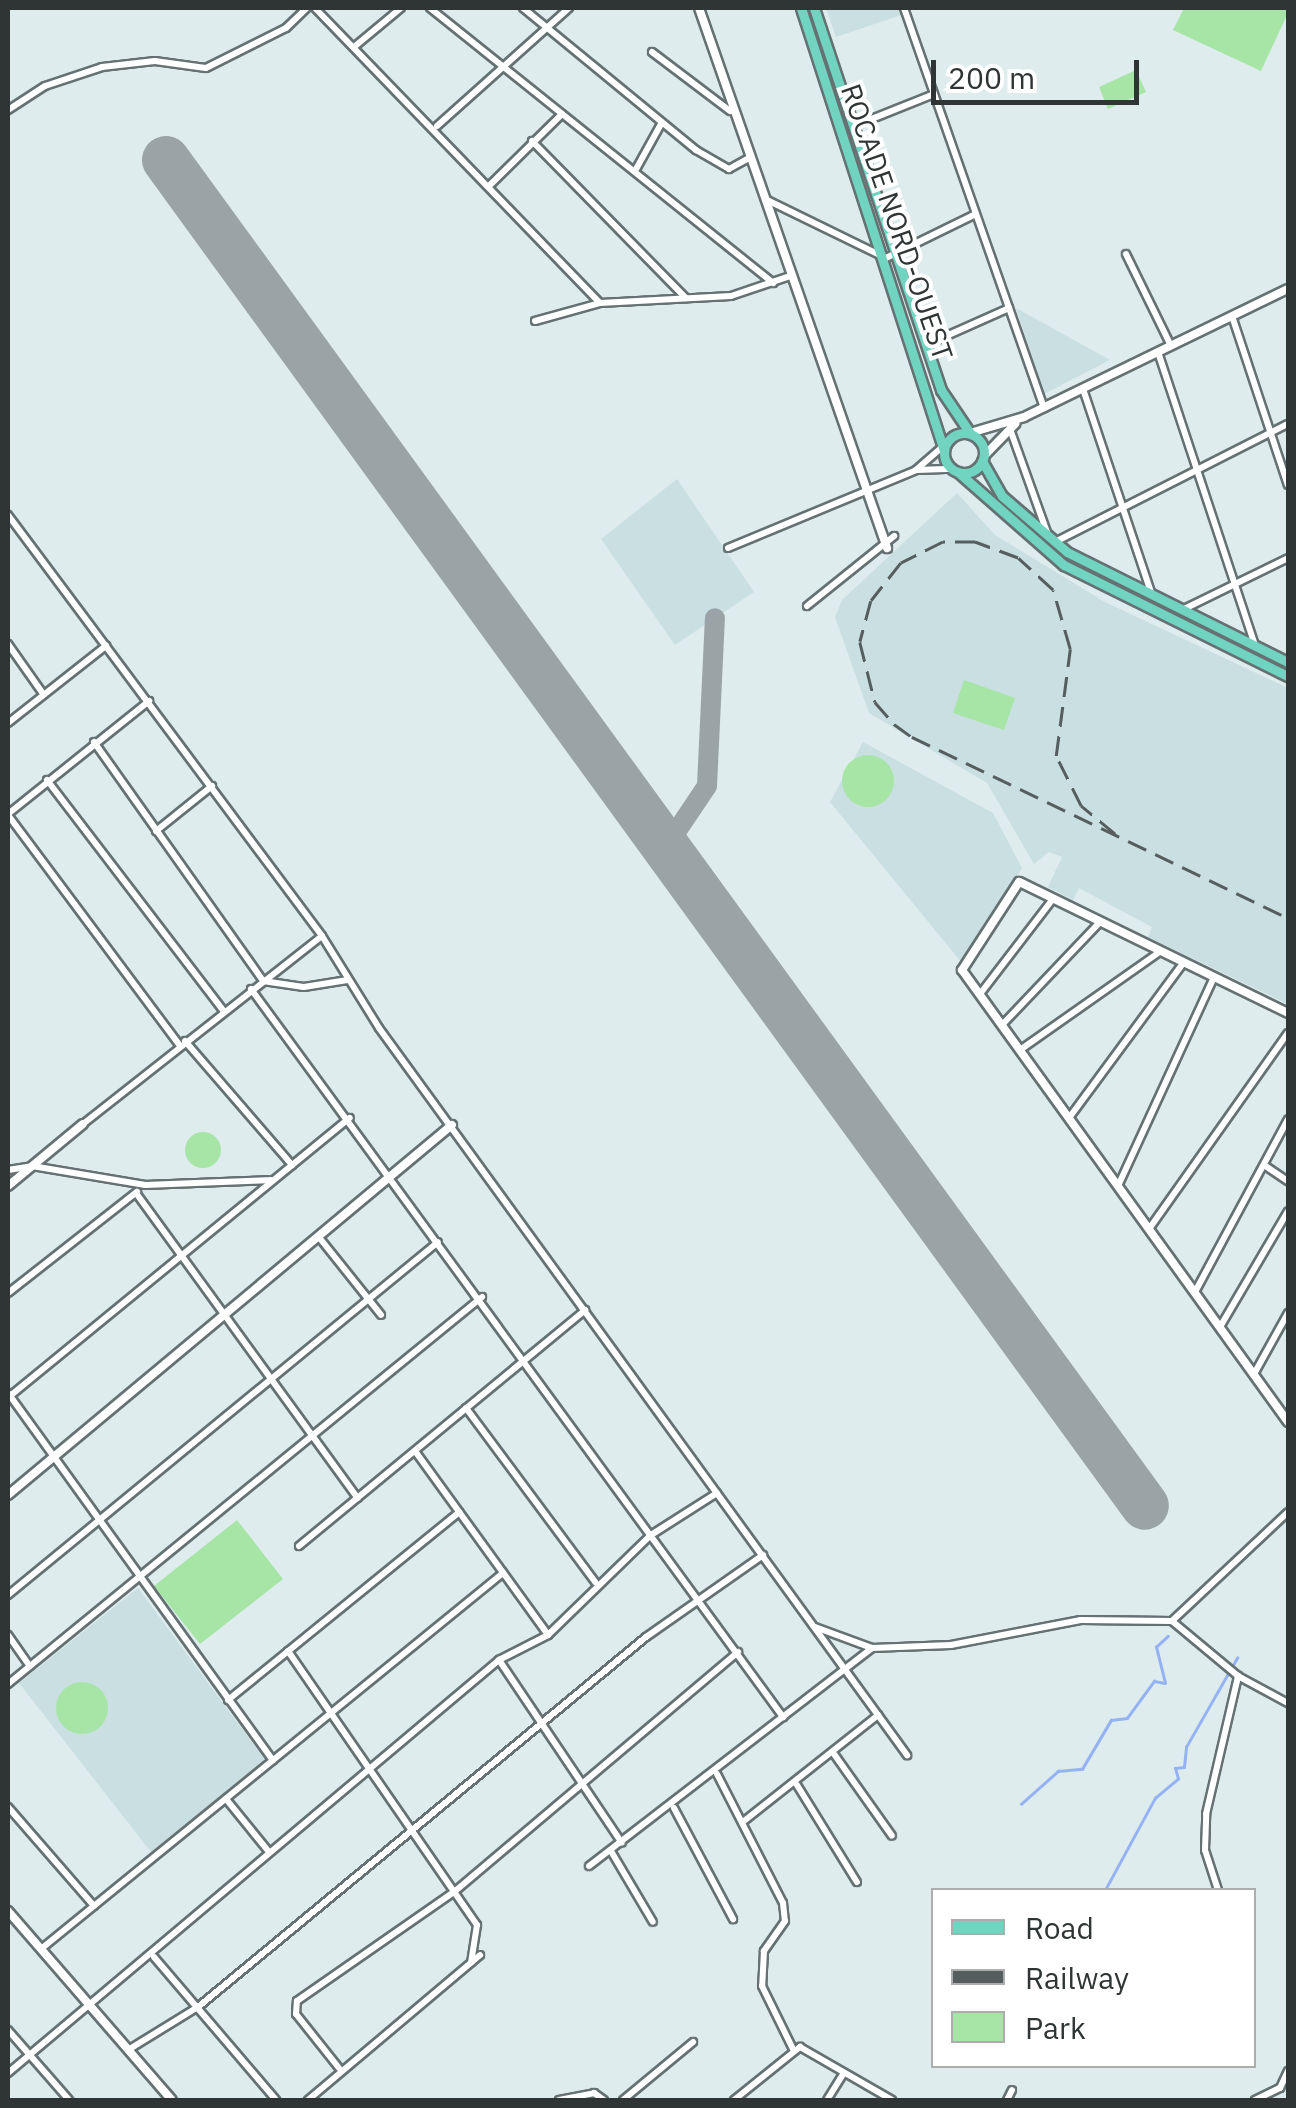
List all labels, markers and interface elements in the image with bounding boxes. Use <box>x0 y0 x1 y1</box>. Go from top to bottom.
scale bar <box>936 40 1144 102</box>
text: 200 m <box>948 58 1035 97</box>
street label: ROCADE NORD-OUEST <box>834 79 960 365</box>
legend <box>931 1888 1256 2068</box>
text: Road <box>1025 1908 1094 1947</box>
text: Railway <box>1025 1958 1129 1997</box>
text: Park <box>1025 2008 1086 2047</box>

